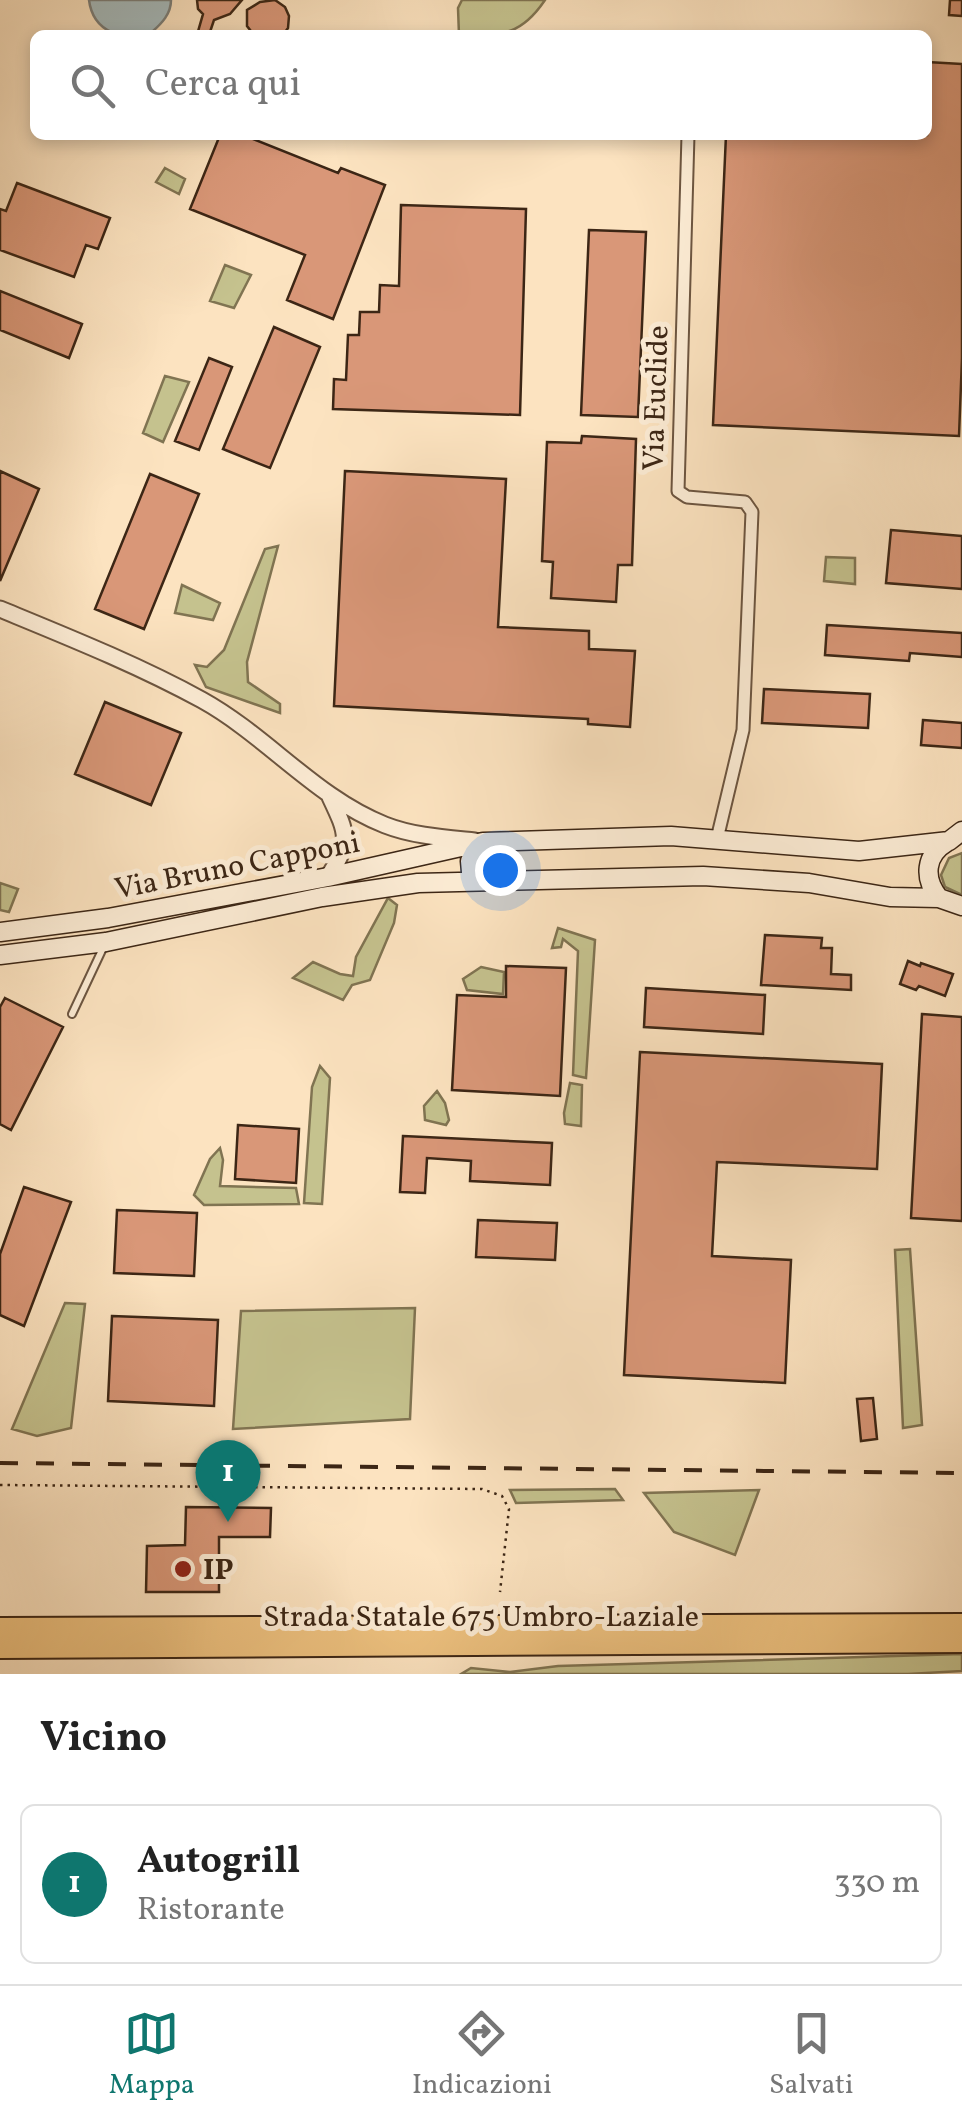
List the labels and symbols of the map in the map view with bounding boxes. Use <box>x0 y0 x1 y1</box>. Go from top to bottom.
street label: Via Euclide <box>633 324 681 472</box>
street label: Via Bruno Capponi <box>111 823 364 911</box>
your location <box>475 845 526 896</box>
pin: 1 <box>196 1440 260 1522</box>
place label: IP <box>203 1550 234 1592</box>
marker: IP <box>172 1558 194 1580</box>
street label: Strada Statale 675 Umbro-Laziale <box>263 1597 699 1639</box>

